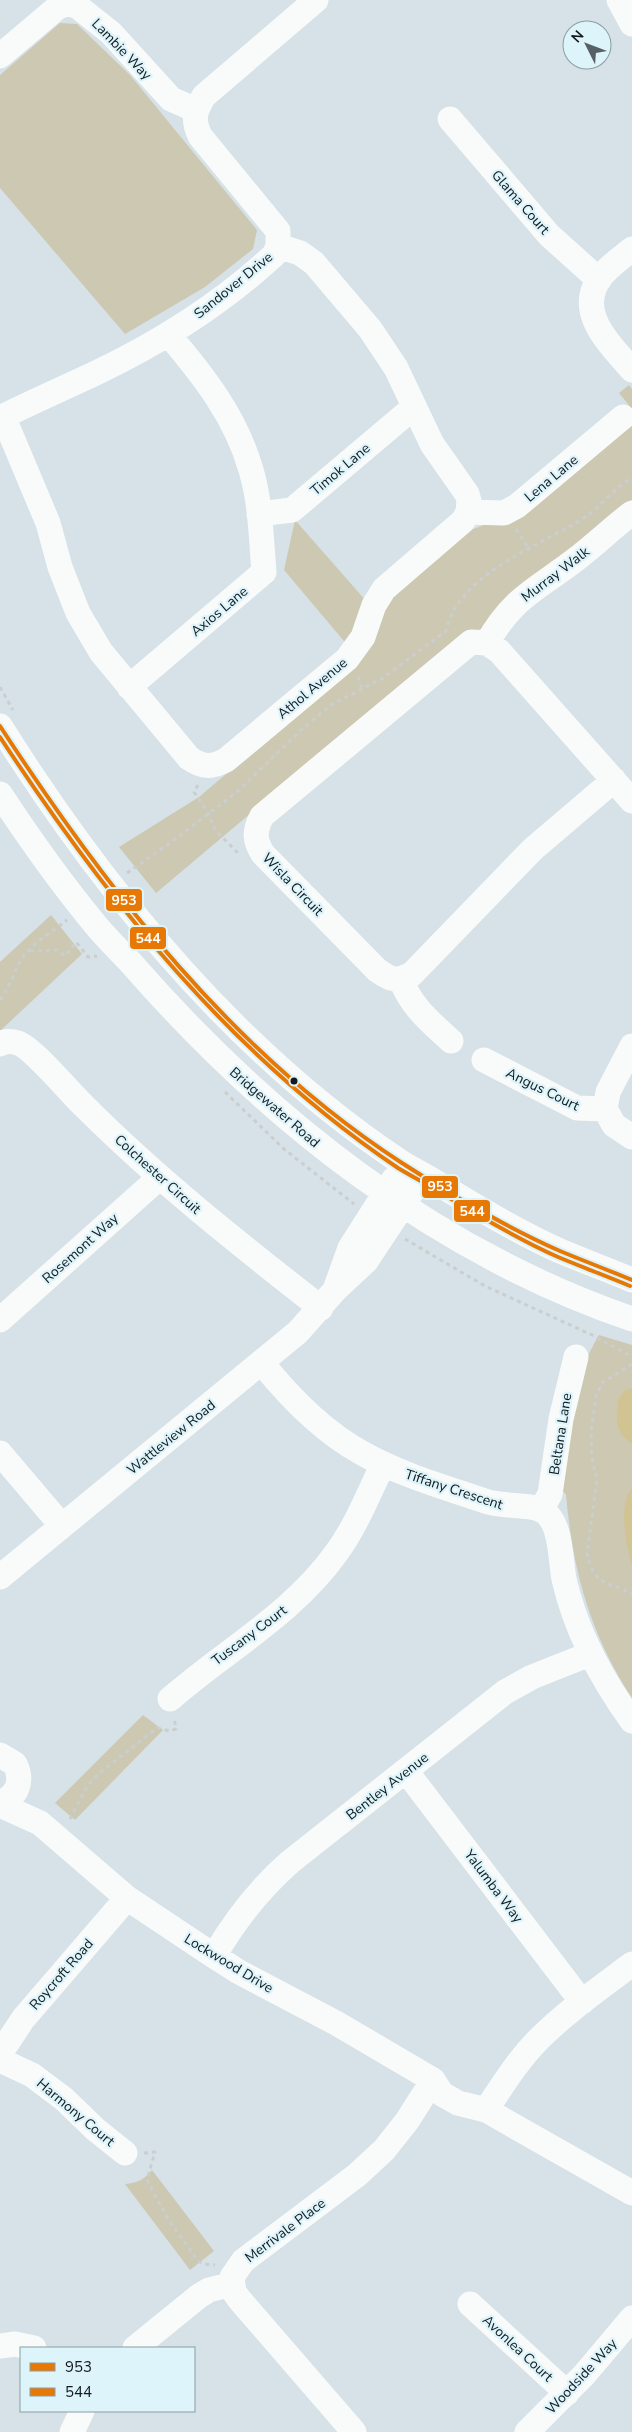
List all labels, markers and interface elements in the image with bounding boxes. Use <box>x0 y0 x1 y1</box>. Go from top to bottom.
street label: Lambie Way <box>87 14 156 85</box>
north arrow <box>562 20 612 70</box>
text: N <box>567 26 588 47</box>
street label: Glama Court <box>487 166 554 239</box>
street label: Sandover Drive <box>190 248 277 323</box>
street label: Timok Lane <box>306 439 374 500</box>
street label: Lena Lane <box>521 450 582 506</box>
street label: Murray Walk <box>517 542 594 606</box>
street label: Axios Lane <box>187 582 252 641</box>
street label: Athol Avenue <box>273 653 351 723</box>
street label: Wisla Circuit <box>258 849 328 920</box>
line badge: 953 <box>105 888 143 912</box>
text: 953 <box>111 891 137 910</box>
line badge: 544 <box>129 926 167 950</box>
text: 544 <box>135 929 161 948</box>
street label: Bridgewater Road <box>225 1063 324 1152</box>
street label: Angus Court <box>503 1064 583 1115</box>
unlabelled marker <box>289 1076 299 1086</box>
street label: Colchester Circuit <box>110 1130 205 1218</box>
line badge: 953 <box>421 1175 459 1199</box>
text: 953 <box>427 1177 453 1196</box>
line badge: 544 <box>453 1199 491 1223</box>
text: 544 <box>459 1202 485 1221</box>
street label: Rosemont Way <box>38 1208 123 1288</box>
street label: Beltana Lane <box>545 1392 576 1476</box>
street label: Wattleview Road <box>123 1396 220 1479</box>
street label: Tiffany Crescent <box>402 1465 505 1514</box>
street label: Tuscany Court <box>208 1601 291 1670</box>
street label: Bentley Avenue <box>342 1748 432 1825</box>
street label: Yalumba Way <box>459 1845 528 1927</box>
street label: Lockwood Drive <box>181 1929 277 1998</box>
street label: Roycroft Road <box>25 1935 98 2014</box>
street label: Harmony Court <box>33 2074 119 2151</box>
street label: Merrivale Place <box>241 2194 330 2267</box>
street label: Avonlea Court <box>478 2311 557 2386</box>
street label: Woodside Way <box>541 2334 622 2418</box>
legend <box>20 2347 195 2412</box>
text: 953 <box>65 2357 92 2377</box>
text: 544 <box>65 2382 92 2402</box>

